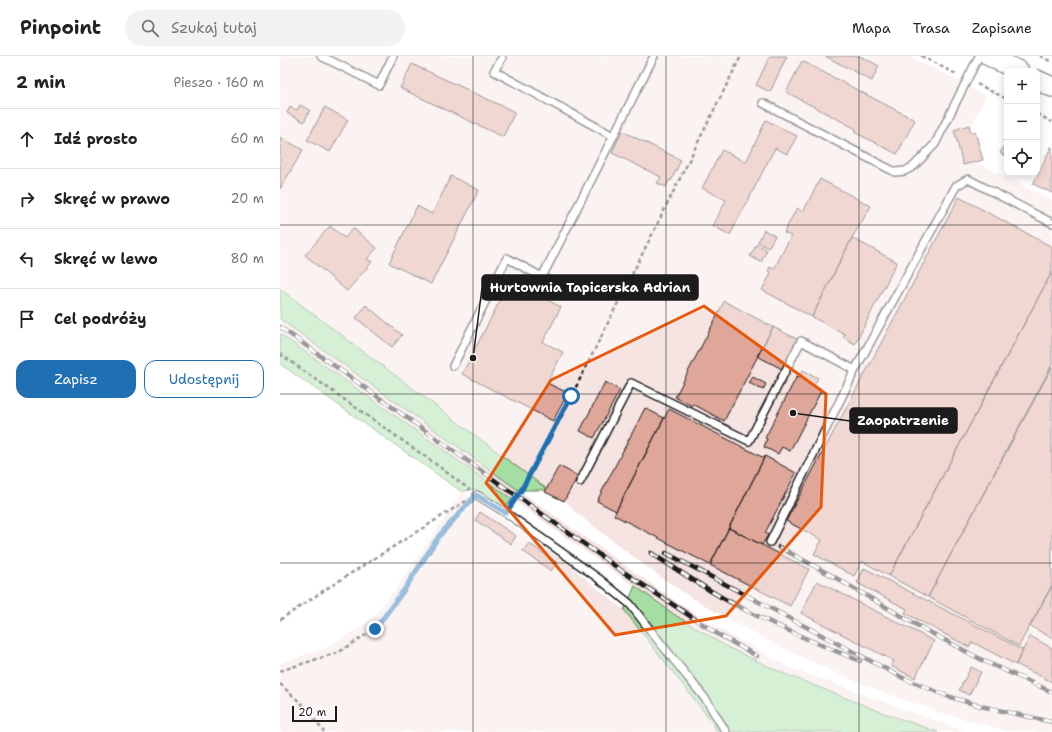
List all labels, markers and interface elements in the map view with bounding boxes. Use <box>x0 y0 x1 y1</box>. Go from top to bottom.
search box <box>125 10 405 46</box>
text: Pinpoint <box>20 15 101 40</box>
icon: search <box>139 17 161 39</box>
text: Szukaj tutaj <box>171 18 257 38</box>
text: Mapa <box>852 19 891 37</box>
text: Trasa <box>913 19 950 37</box>
text: Zapisane <box>972 19 1032 37</box>
map controls <box>1004 68 1040 176</box>
button: + <box>1004 68 1040 104</box>
text: 2 min <box>16 71 66 93</box>
text: Pieszo · 160 m <box>173 74 264 91</box>
button: − <box>1004 104 1040 140</box>
icon: ahead <box>16 128 38 150</box>
text: Idź prosto <box>54 129 138 149</box>
text: 60 m <box>231 130 264 147</box>
button: locate <box>1004 140 1040 176</box>
icon: right <box>16 188 38 210</box>
text: Skręć w prawo <box>54 189 170 209</box>
text: 20 m <box>231 190 264 207</box>
icon: left <box>16 248 38 270</box>
text: Skręć w lewo <box>54 249 158 269</box>
text: 80 m <box>230 250 264 267</box>
callout: Hurtownia Tapicerska Adrian <box>482 275 698 300</box>
text: Hurtownia Tapicerska Adrian <box>490 279 691 296</box>
icon: arrive <box>16 308 38 330</box>
text: Cel podróży <box>54 309 146 329</box>
button: Zapisz <box>16 360 136 398</box>
button: Udostępnij <box>144 360 264 398</box>
route start <box>562 387 580 405</box>
callout: Zaopatrzenie <box>850 408 957 433</box>
text: Zaopatrzenie <box>857 412 949 429</box>
route end <box>366 620 384 638</box>
scale bar <box>292 704 337 723</box>
text: 20 m <box>298 705 326 720</box>

